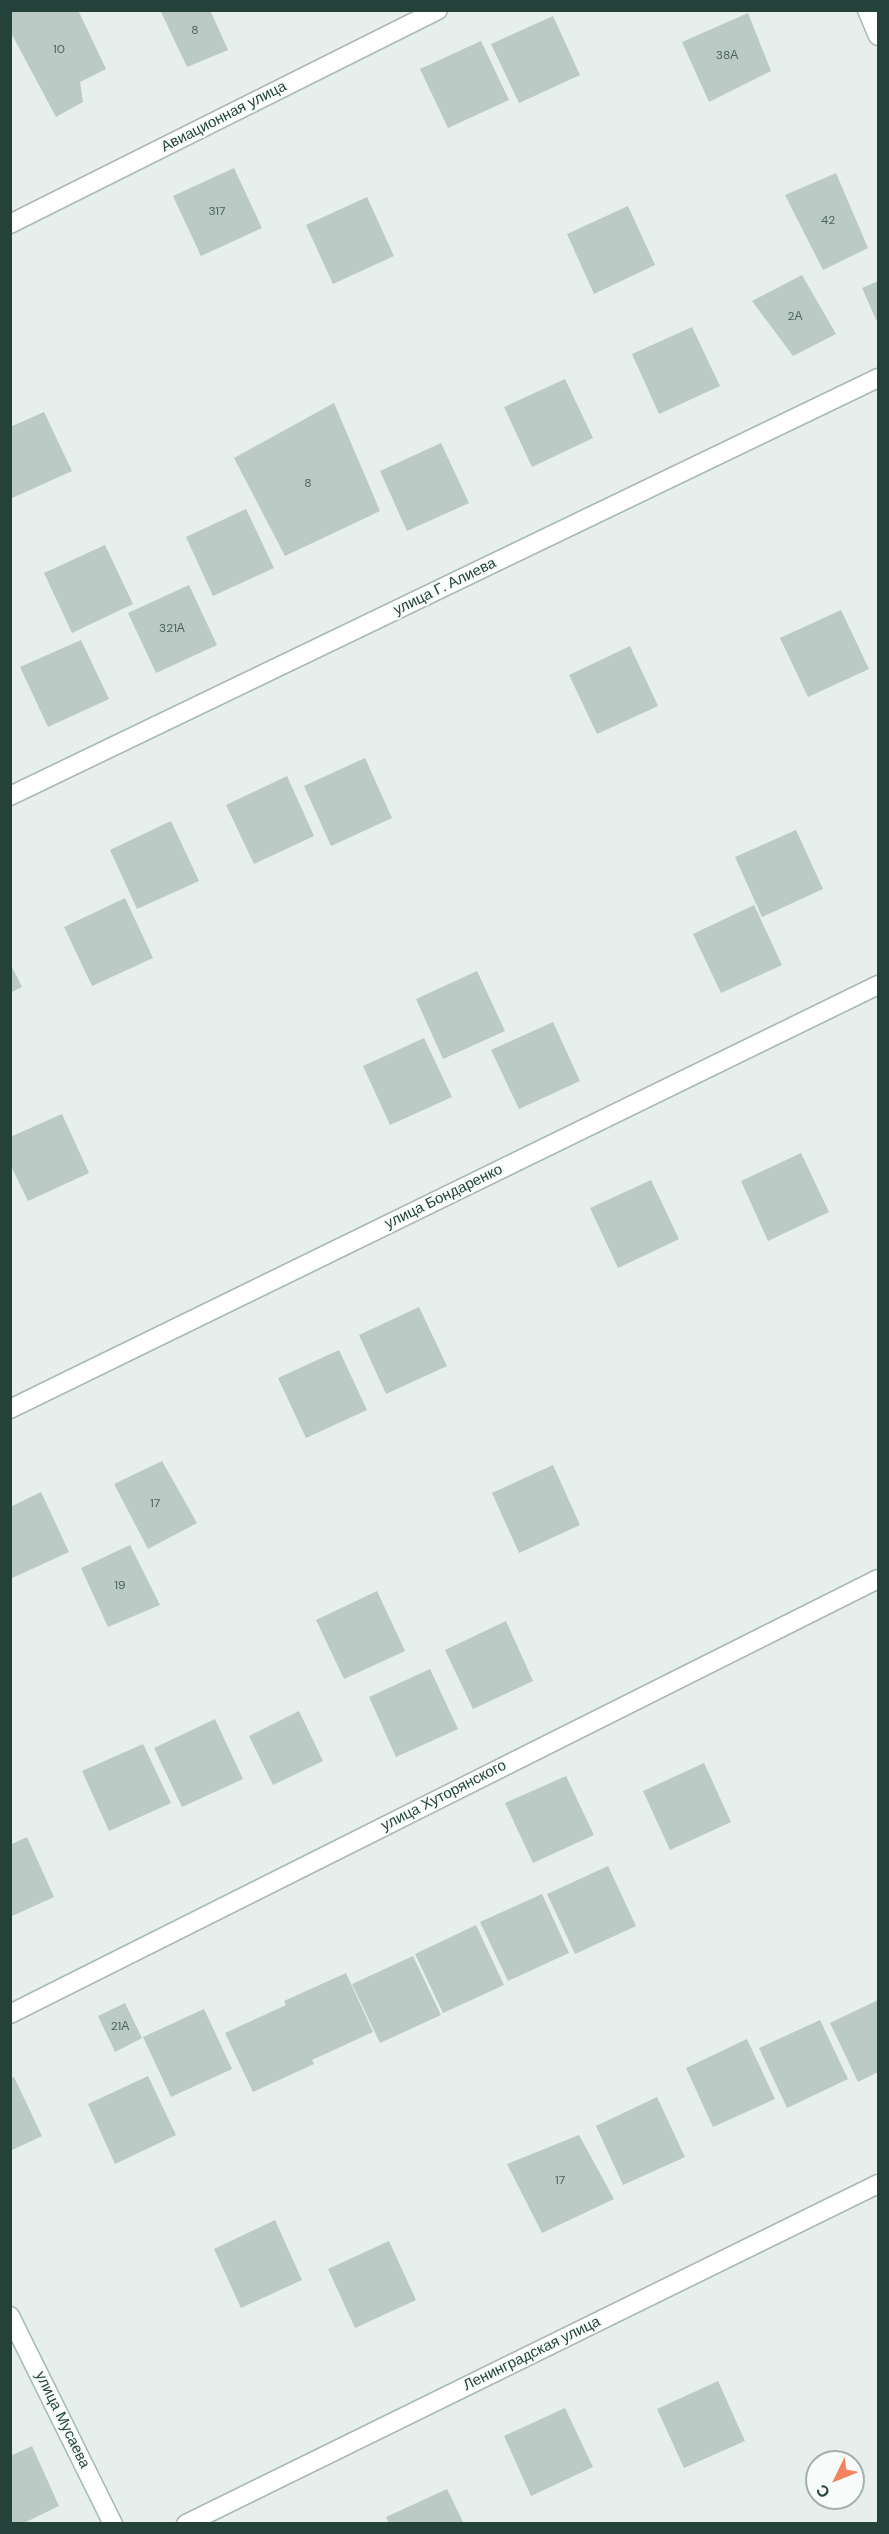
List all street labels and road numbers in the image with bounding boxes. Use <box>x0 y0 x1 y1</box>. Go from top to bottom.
street label: Авиационная улица <box>158 78 290 156</box>
street label: улица Г. Алиева <box>391 554 499 620</box>
street label: улица Бондаренко <box>382 1161 506 1233</box>
street label: улица Хуторянского <box>378 1757 510 1835</box>
street label: Ленинградская улица <box>461 2313 603 2395</box>
street label: улица Мусаева <box>31 2369 93 2471</box>

